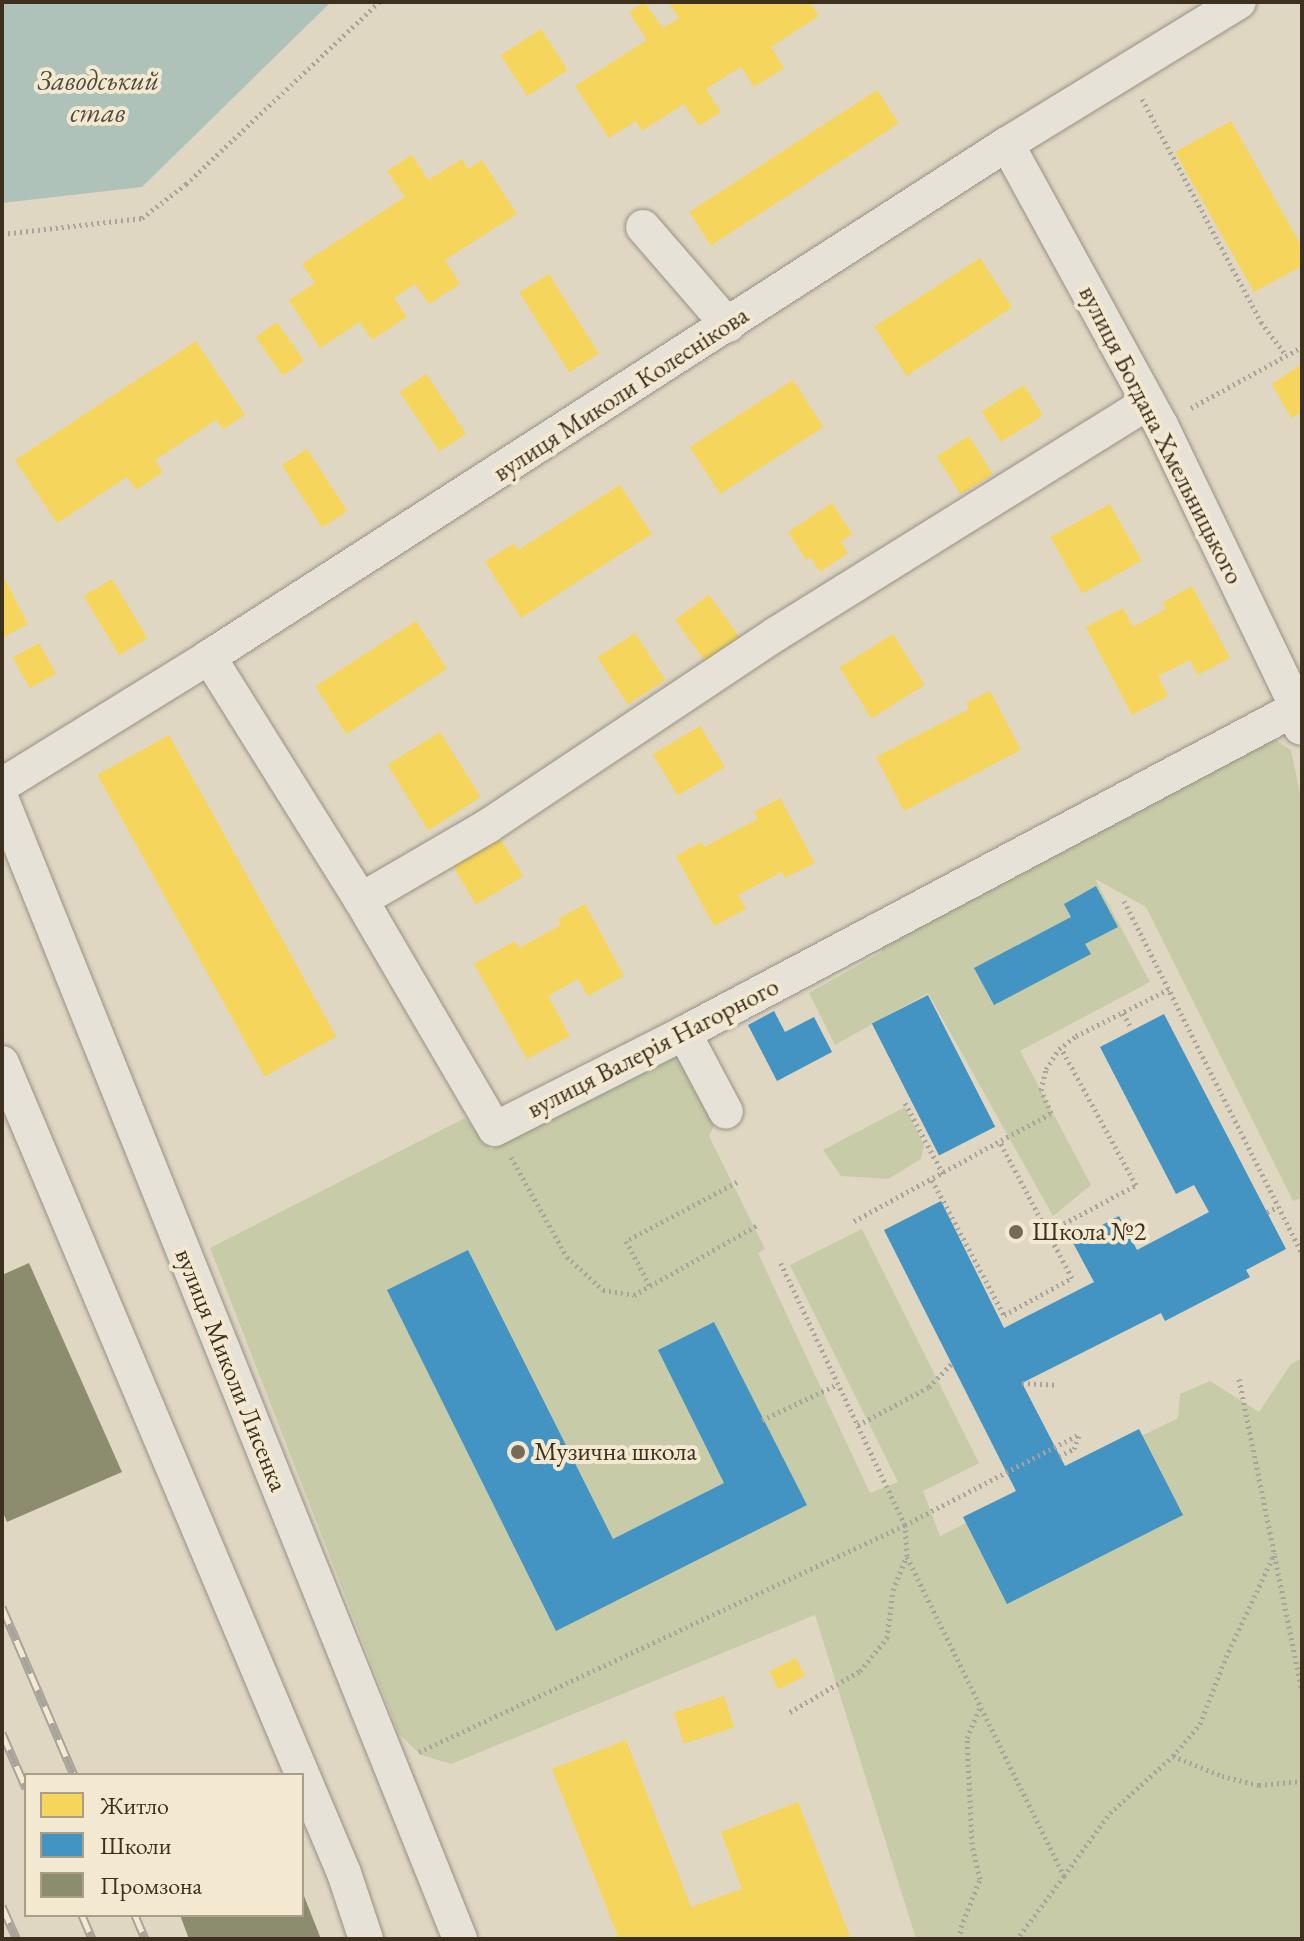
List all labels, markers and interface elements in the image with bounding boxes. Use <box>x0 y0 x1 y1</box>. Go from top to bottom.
water label: Заводський став <box>37 63 159 129</box>
street label: вулиця Богдана Хмельницького <box>1072 280 1250 590</box>
street label: вулиця Миколи Колеснікова <box>488 300 754 488</box>
street label: вулиця Валерія Нагорного <box>522 971 784 1125</box>
place label: Школа №2 <box>1032 1216 1146 1248</box>
marker: Школа №2 <box>1007 1223 1025 1241</box>
street label: вулиця Миколи Лисенка <box>168 1244 294 1496</box>
place label: Музична школа <box>534 1436 697 1468</box>
marker: Музична школа <box>509 1443 527 1461</box>
legend <box>24 1773 304 1917</box>
text: Житло <box>100 1790 169 1821</box>
text: Школи <box>100 1830 171 1861</box>
text: Промзона <box>100 1870 202 1901</box>

